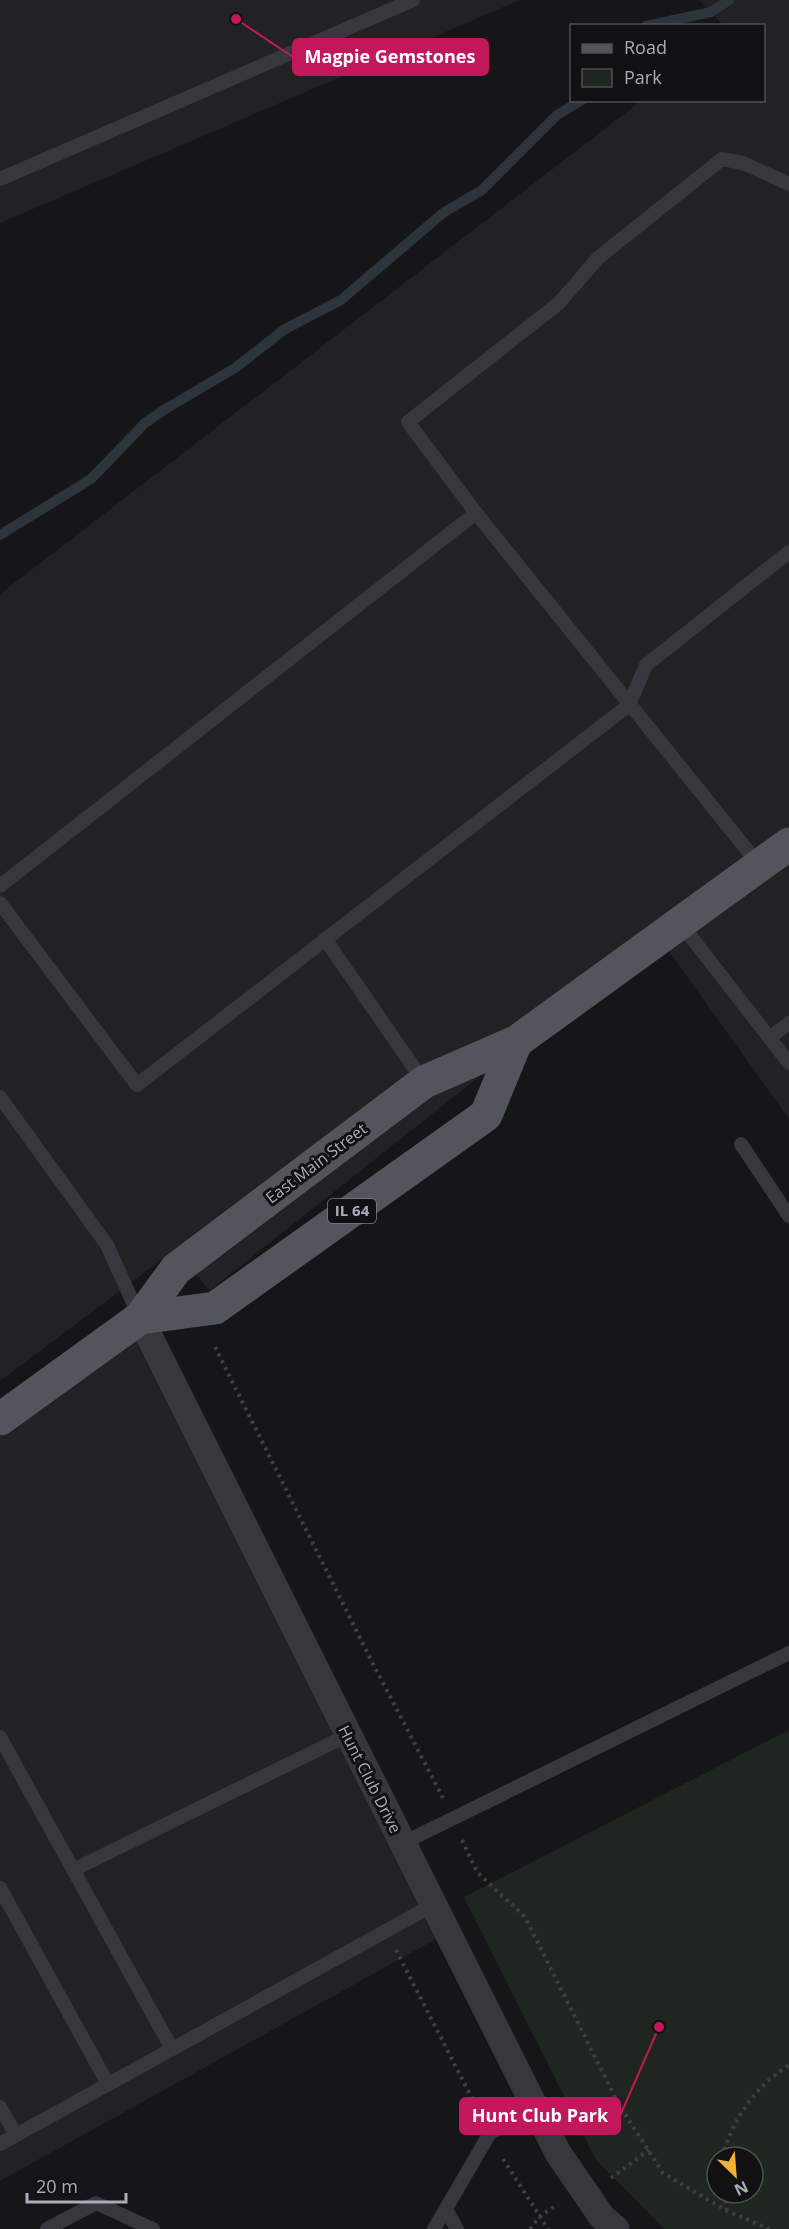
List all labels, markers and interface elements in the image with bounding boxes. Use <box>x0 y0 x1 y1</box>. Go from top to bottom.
legend <box>570 24 765 102</box>
text: Road <box>624 35 667 59</box>
callout: Magpie Gemstones <box>293 39 488 75</box>
text: Magpie Gemstones <box>305 44 475 68</box>
text: Park <box>624 65 662 89</box>
street label: East Main Street <box>261 1118 371 1208</box>
road number: IL 64 <box>328 1199 376 1223</box>
street label: Hunt Club Drive <box>333 1721 407 1837</box>
callout: Hunt Club Park <box>460 2098 620 2134</box>
text: Hunt Club Park <box>472 2103 609 2127</box>
north arrow <box>705 2145 765 2205</box>
scale bar <box>27 2166 126 2204</box>
text: 20 m <box>36 2174 78 2198</box>
text: N <box>731 2176 752 2201</box>

